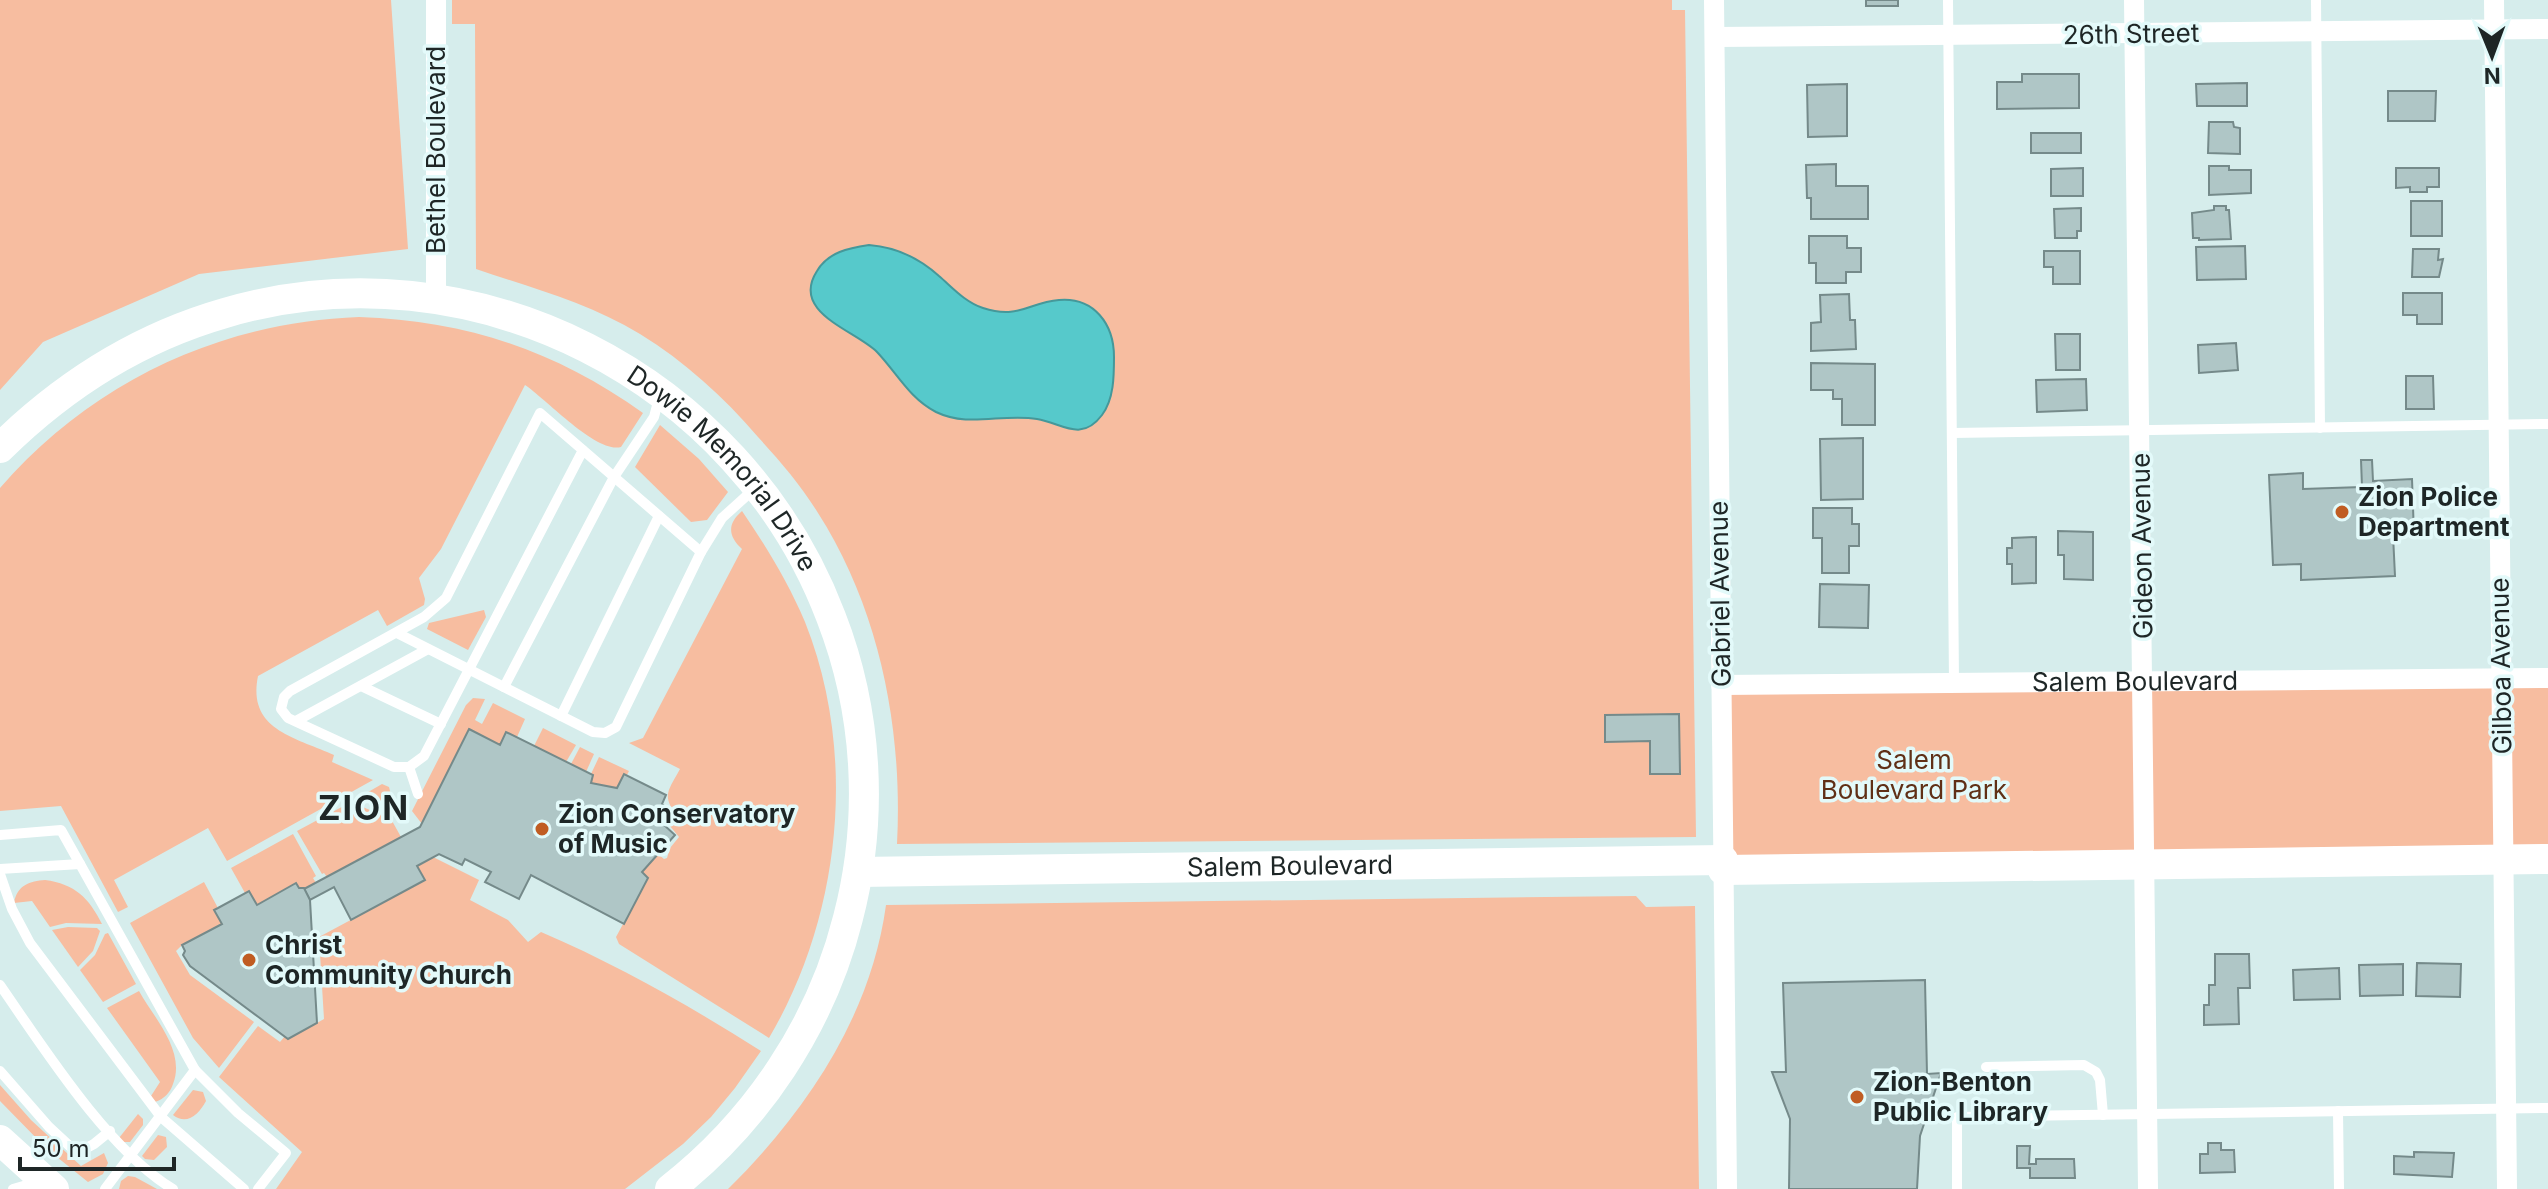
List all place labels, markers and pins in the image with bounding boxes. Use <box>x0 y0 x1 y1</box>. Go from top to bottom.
place label: Zion Police Department <box>2358 481 2510 542</box>
marker: Zion Police Department <box>2333 503 2351 521</box>
place label: Zion Conservatory of Music <box>558 798 796 859</box>
marker: Zion Conservatory of Music <box>533 820 551 838</box>
place label: Christ Community Church <box>265 929 512 990</box>
marker: Christ Community Church <box>240 951 258 969</box>
place label: Zion-Benton Public Library <box>1873 1066 2048 1127</box>
marker: Zion-Benton Public Library <box>1848 1088 1866 1106</box>

